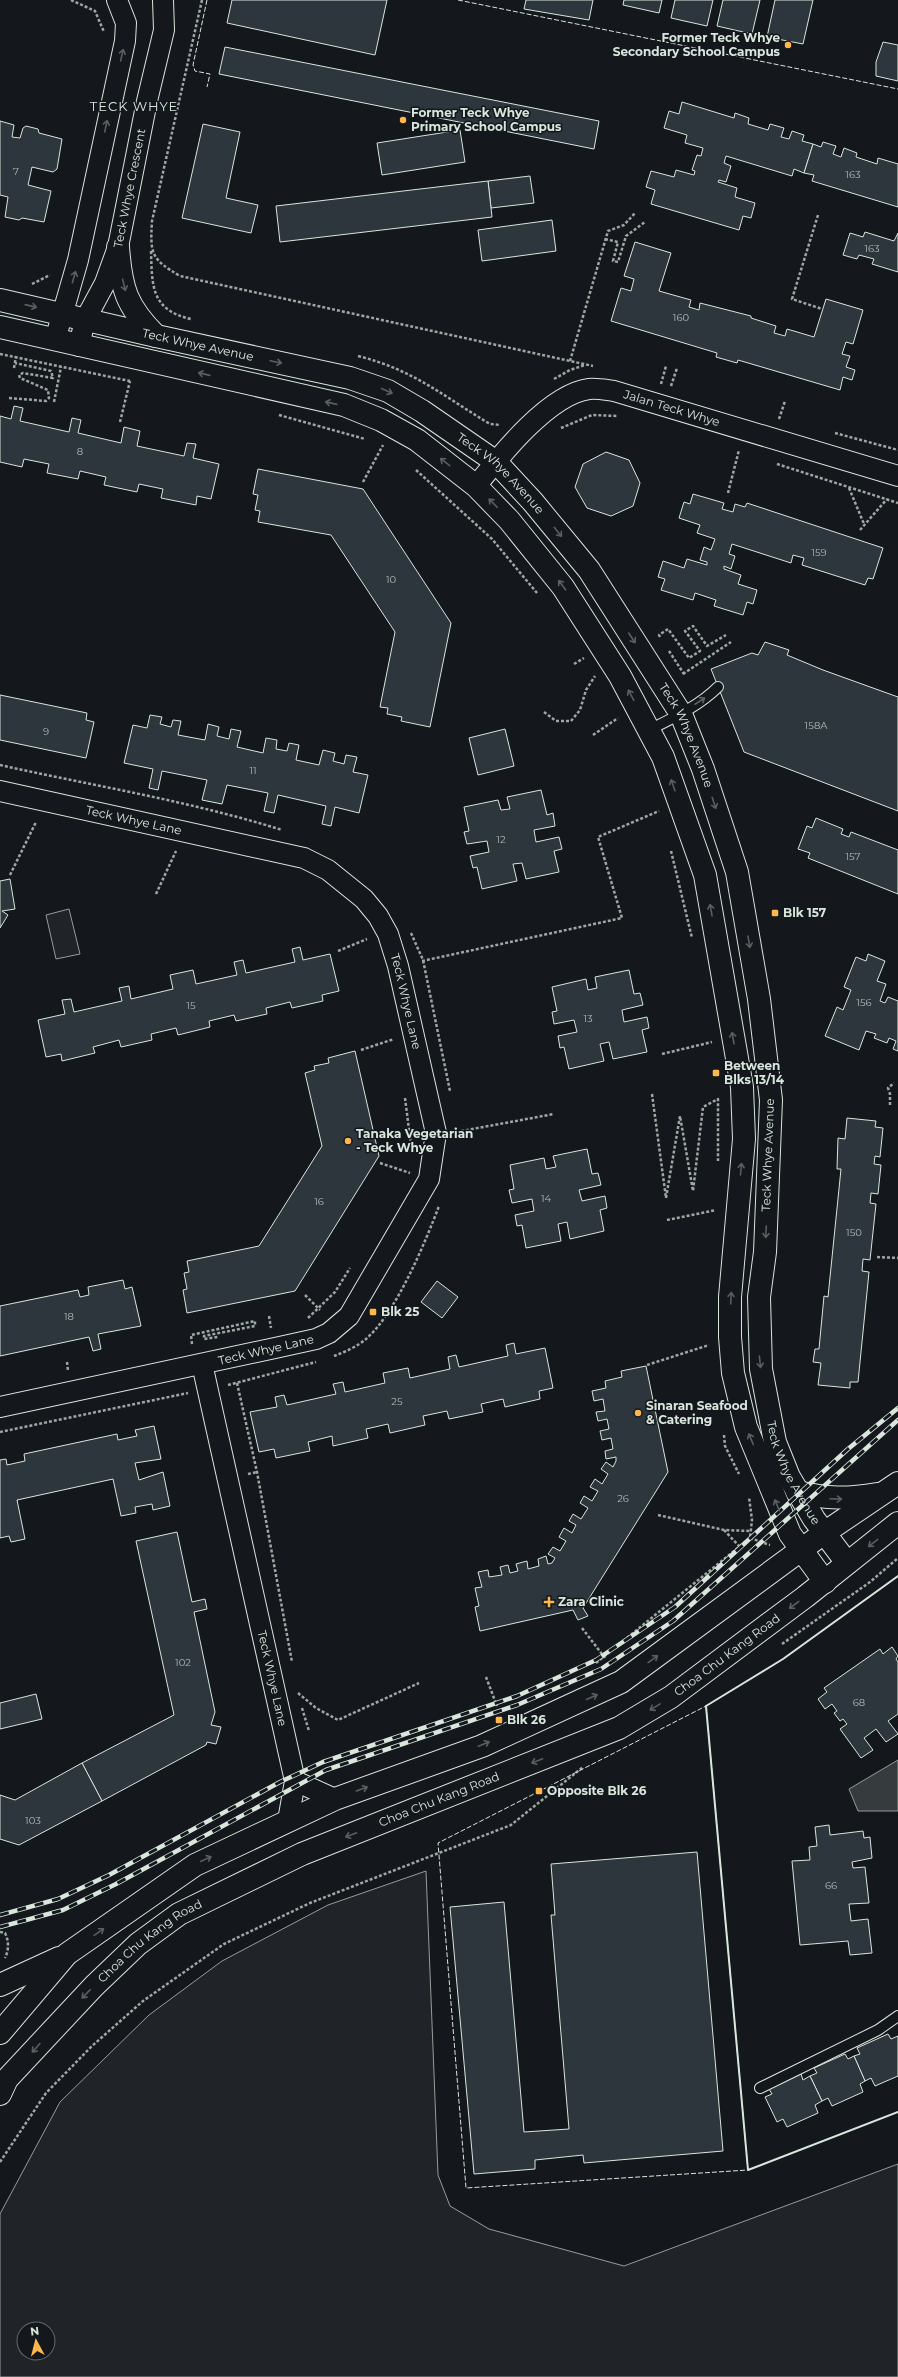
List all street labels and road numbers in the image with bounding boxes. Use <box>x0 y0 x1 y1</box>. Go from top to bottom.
street label: Teck Whye Crescent <box>110 127 148 249</box>
street label: Teck Whye Avenue <box>141 325 255 364</box>
street label: Jalan Teck Whye <box>621 386 722 429</box>
street label: Teck Whye Avenue <box>454 429 548 517</box>
street label: Teck Whye Avenue <box>656 680 717 789</box>
street label: Teck Whye Lane <box>85 802 183 838</box>
street label: Teck Whye Lane <box>388 952 425 1051</box>
street label: Teck Whye Avenue <box>758 1098 777 1212</box>
street label: Teck Whye Lane <box>217 1331 315 1368</box>
street label: Teck Whye Avenue <box>764 1419 824 1528</box>
street label: Choa Chu Kang Road <box>671 1610 783 1699</box>
street label: Teck Whye Lane <box>255 1629 291 1728</box>
street label: Choa Chu Kang Road <box>376 1768 502 1830</box>
street label: Choa Chu Kang Road <box>94 1896 204 1986</box>

